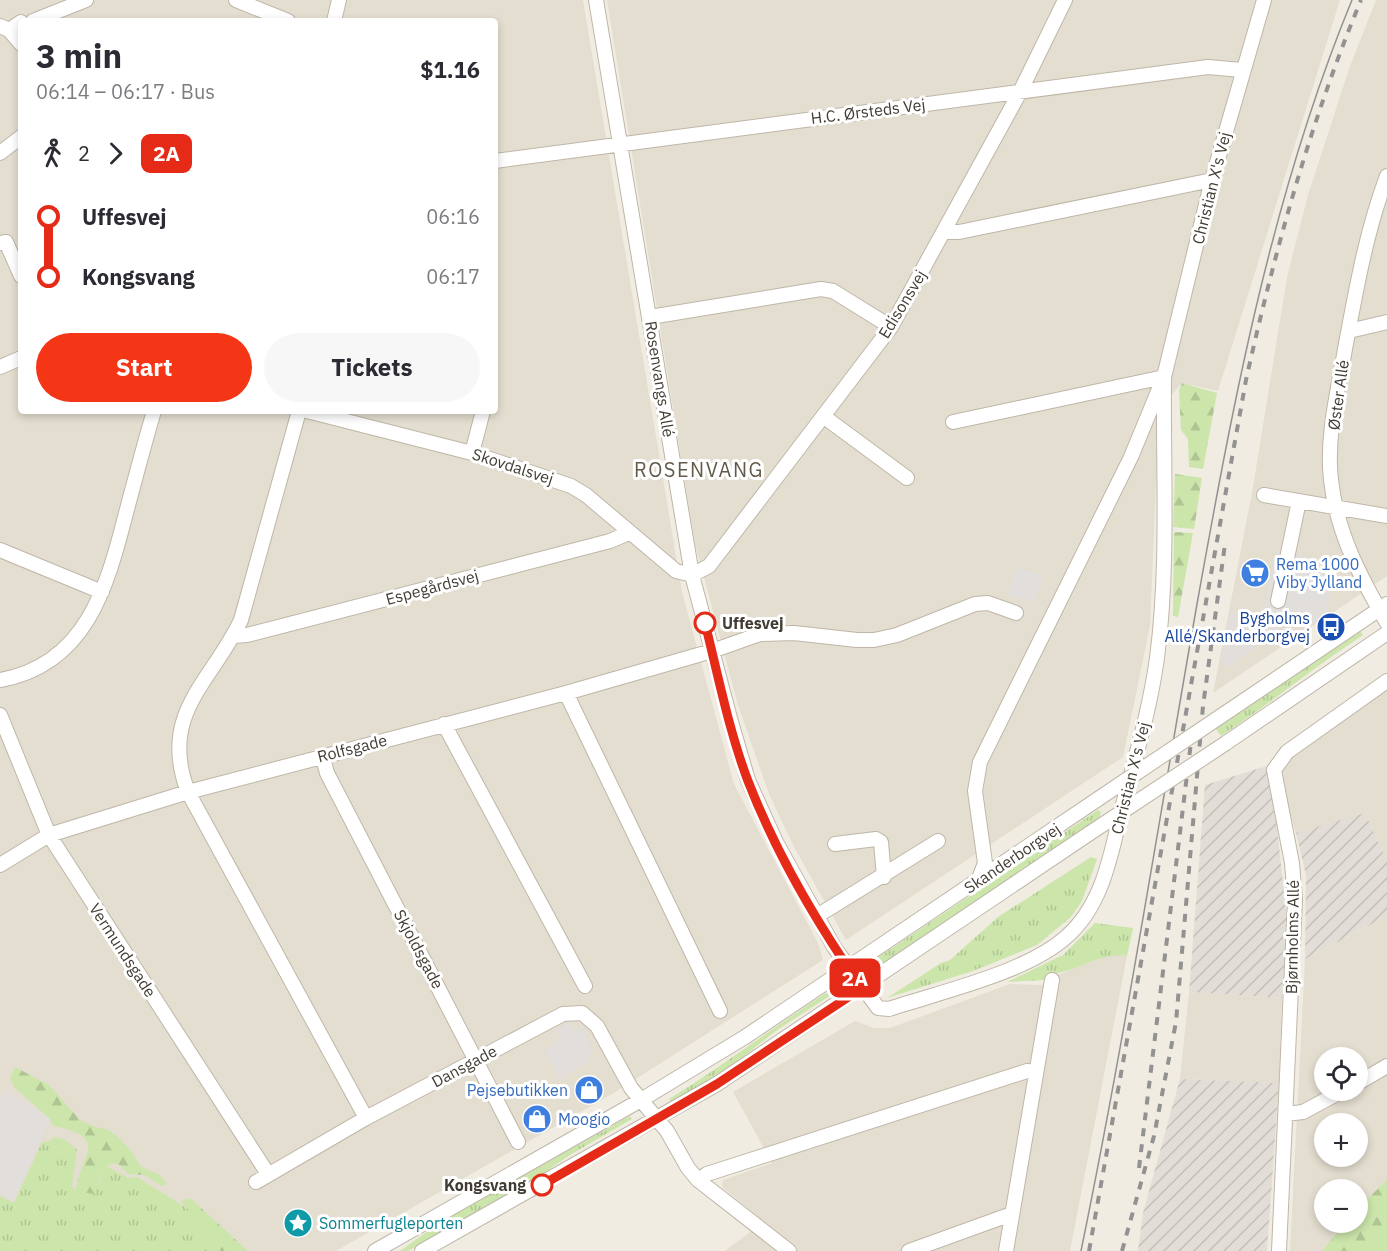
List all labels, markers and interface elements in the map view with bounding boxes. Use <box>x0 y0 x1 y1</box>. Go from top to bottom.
text: 3 min <box>36 34 122 77</box>
text: $1.16 <box>420 55 480 84</box>
text: 06:14 – 06:17 · Bus <box>36 78 215 105</box>
street label: H.C. Ørsteds Vej <box>810 94 926 128</box>
street label: Christian X's Vej <box>1187 130 1235 246</box>
icon: walk <box>36 137 69 170</box>
icon: forward <box>99 137 132 170</box>
text: 2A <box>153 139 180 167</box>
text: 2 <box>78 140 90 167</box>
text: Uffesvej <box>82 202 167 231</box>
text: 06:16 <box>426 203 480 230</box>
text: Kongsvang <box>82 262 195 291</box>
text: 06:17 <box>426 263 480 290</box>
street label: Edisonsvej <box>874 266 930 342</box>
street label: Rosenvangs Allé <box>641 319 679 439</box>
button: Start <box>36 333 252 402</box>
button: Tickets <box>264 333 480 402</box>
street label: Øster Allé <box>1323 358 1353 431</box>
street label: Skovdalsvej <box>470 443 556 489</box>
district label: ROSENVANG <box>634 456 764 483</box>
place label: Rema 1000 Viby Jylland <box>1276 554 1362 592</box>
supermarket icon: Rema 1000 Viby Jylland <box>1239 557 1271 589</box>
street label: Espegårdsvej <box>383 565 481 609</box>
place label: Bygholms Allé/Skanderborgvej <box>1165 608 1310 646</box>
bus stop icon: Bygholms Allé/Skanderborgvej <box>1315 611 1347 643</box>
marker: Uffesvej <box>694 612 716 634</box>
place label: Uffesvej <box>722 613 784 633</box>
street label: Christian X's Vej <box>1106 720 1154 836</box>
street label: Rolfsgade <box>315 730 389 766</box>
street label: Skanderborgvej <box>960 818 1064 898</box>
street label: Bjørnholms Allé <box>1281 880 1303 994</box>
street label: Vermundsgade <box>85 899 161 1001</box>
street label: Skjoldsgade <box>390 906 448 992</box>
line badge: 2A <box>828 958 882 998</box>
text: 2A <box>842 964 869 992</box>
street label: Dansgade <box>428 1040 500 1091</box>
map controls <box>1314 1047 1368 1233</box>
button: locate <box>1314 1047 1368 1101</box>
shop icon: Pejsebutikken <box>573 1074 605 1106</box>
place label: Pejsebutikken <box>467 1080 568 1100</box>
shop icon: Moogio <box>521 1103 553 1135</box>
place label: Moogio <box>558 1109 610 1129</box>
button: + <box>1314 1113 1368 1167</box>
marker: Kongsvang <box>531 1174 553 1196</box>
place label: Kongsvang <box>444 1175 526 1195</box>
button: − <box>1314 1179 1368 1233</box>
place icon: Sommerfugleporten <box>282 1207 314 1239</box>
place label: Sommerfugleporten <box>319 1213 463 1233</box>

